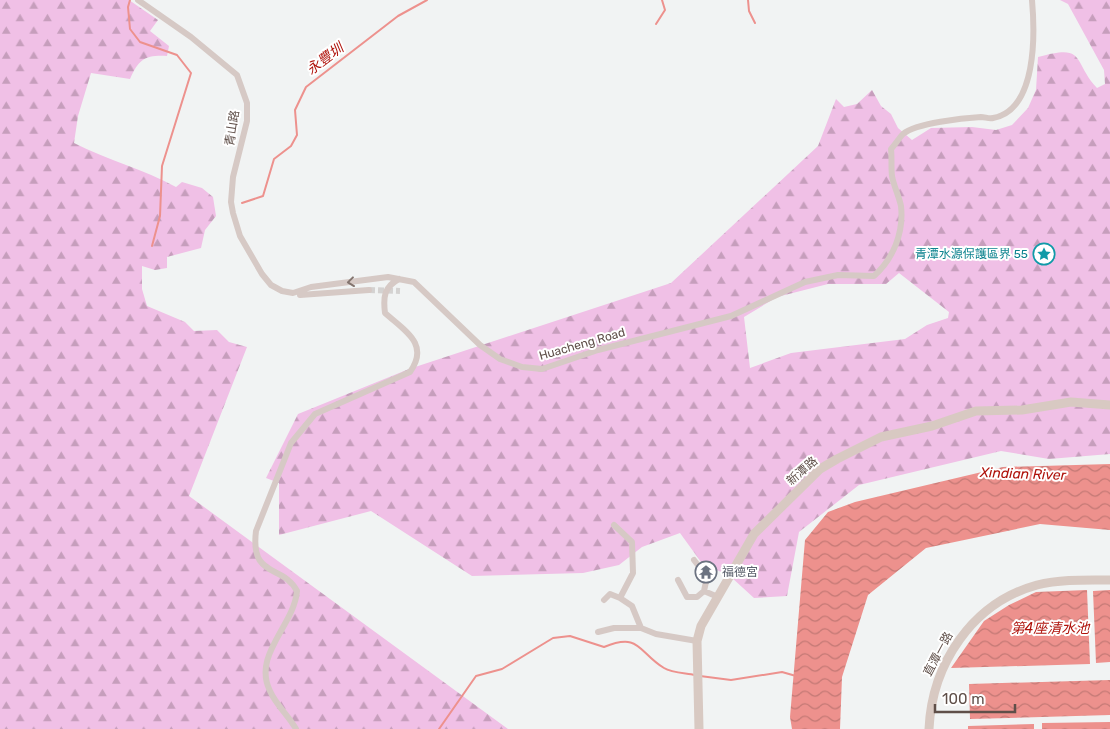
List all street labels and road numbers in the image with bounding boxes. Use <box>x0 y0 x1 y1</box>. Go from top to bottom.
street label: 青山路 <box>222 109 242 147</box>
street label: Huacheng Road <box>537 325 627 363</box>
street label: 新潭路 <box>784 454 820 488</box>
street label: 直潭一路 <box>921 630 955 678</box>

